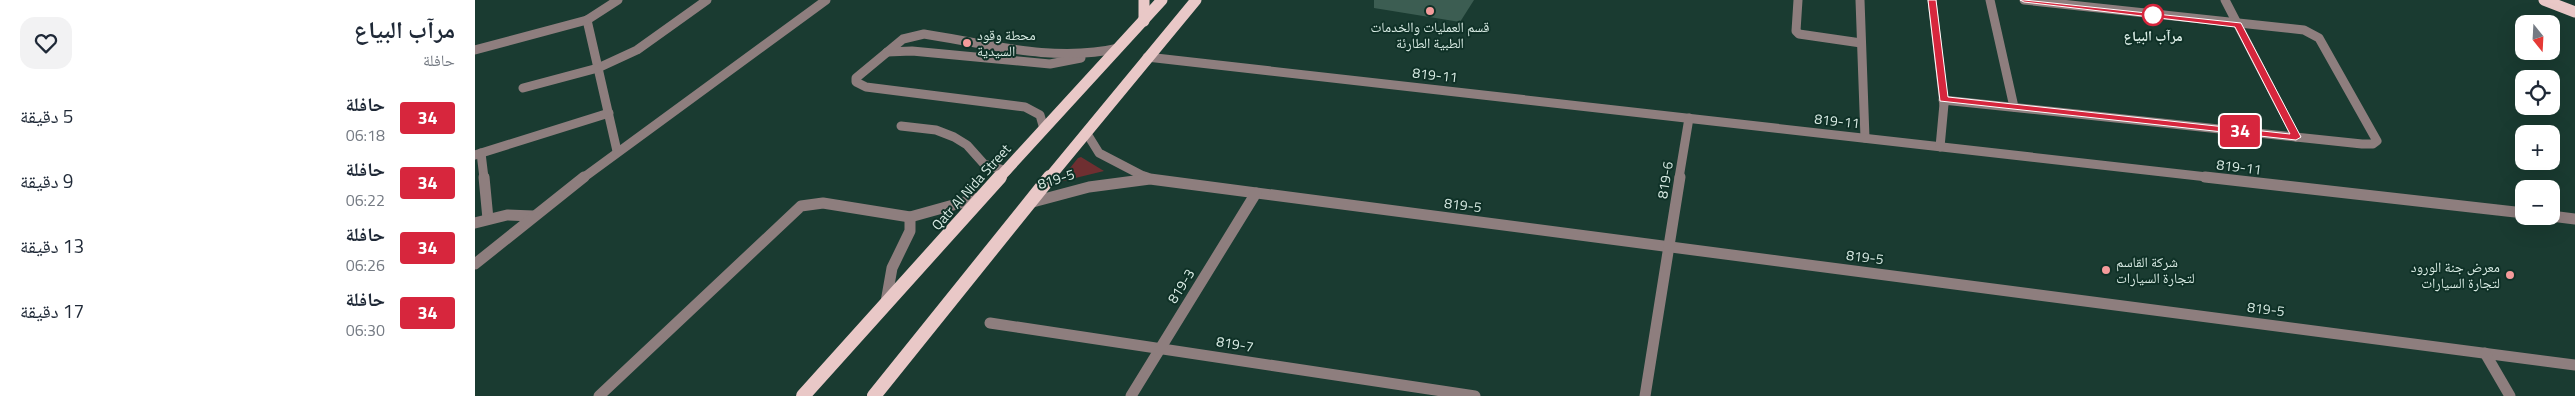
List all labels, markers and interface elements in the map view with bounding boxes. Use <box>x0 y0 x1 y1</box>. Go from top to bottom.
marker: مرآب البياع <box>2142 4 2164 26</box>
marker: قسم العمليات والخدمات الطبية الطارئة <box>1424 5 1436 17</box>
text: مرآب البياع <box>354 11 455 47</box>
north arrow <box>2515 15 2560 60</box>
map controls <box>2515 15 2560 225</box>
place label: قسم العمليات والخدمات الطبية الطارئة <box>1371 16 1490 53</box>
button: heart <box>20 17 72 69</box>
place label: محطة وقود السيدية <box>977 24 1036 61</box>
place label: مرآب البياع <box>2123 25 2183 46</box>
marker: محطة وقود السيدية <box>961 37 973 49</box>
text: حافلة <box>423 48 455 72</box>
street label: 819-11 <box>1411 62 1459 87</box>
button: locate <box>2515 70 2560 115</box>
text: حافلة <box>346 89 385 118</box>
text: 5 دقيقة <box>20 101 73 130</box>
text: 34 <box>417 104 438 131</box>
street label: 819-11 <box>1813 108 1861 133</box>
line badge: 34 <box>2217 115 2263 147</box>
text: 34 <box>2230 117 2250 144</box>
text: 06:18 <box>346 123 385 147</box>
button: + <box>2515 125 2560 170</box>
street label: Qatr Al Nida Street <box>926 139 1015 235</box>
street label: 819-11 <box>2215 153 2263 180</box>
text: حافلة <box>346 154 385 183</box>
street label: 819-6 <box>1651 160 1678 200</box>
street label: 819-5 <box>1035 163 1077 194</box>
text: 9 دقيقة <box>20 166 73 195</box>
text: 34 <box>417 169 438 196</box>
button: − <box>2515 180 2560 225</box>
text: 06:22 <box>346 188 385 212</box>
street label: 819-5 <box>1443 192 1483 217</box>
text: حافلة <box>346 219 385 248</box>
text: 13 دقيقة <box>20 231 84 260</box>
text: 34 <box>417 234 438 261</box>
street label: 819-5 <box>1845 244 1885 269</box>
place label: شركة القاسم لتجارة السيارات <box>2116 251 2195 288</box>
text: 06:26 <box>346 253 385 277</box>
place label: معرض جنة الورود لتجارة السيارات <box>2411 256 2500 293</box>
street label: 819-3 <box>1162 264 1199 307</box>
marker: شركة القاسم لتجارة السيارات <box>2100 264 2112 276</box>
marker: معرض جنة الورود لتجارة السيارات <box>2504 269 2516 281</box>
text: حافلة <box>346 284 385 313</box>
text: 17 دقيقة <box>20 296 84 325</box>
street label: 819-5 <box>2246 296 2286 321</box>
text: 34 <box>417 299 438 326</box>
text: 06:30 <box>346 318 385 342</box>
street label: 819-7 <box>1215 330 1255 357</box>

